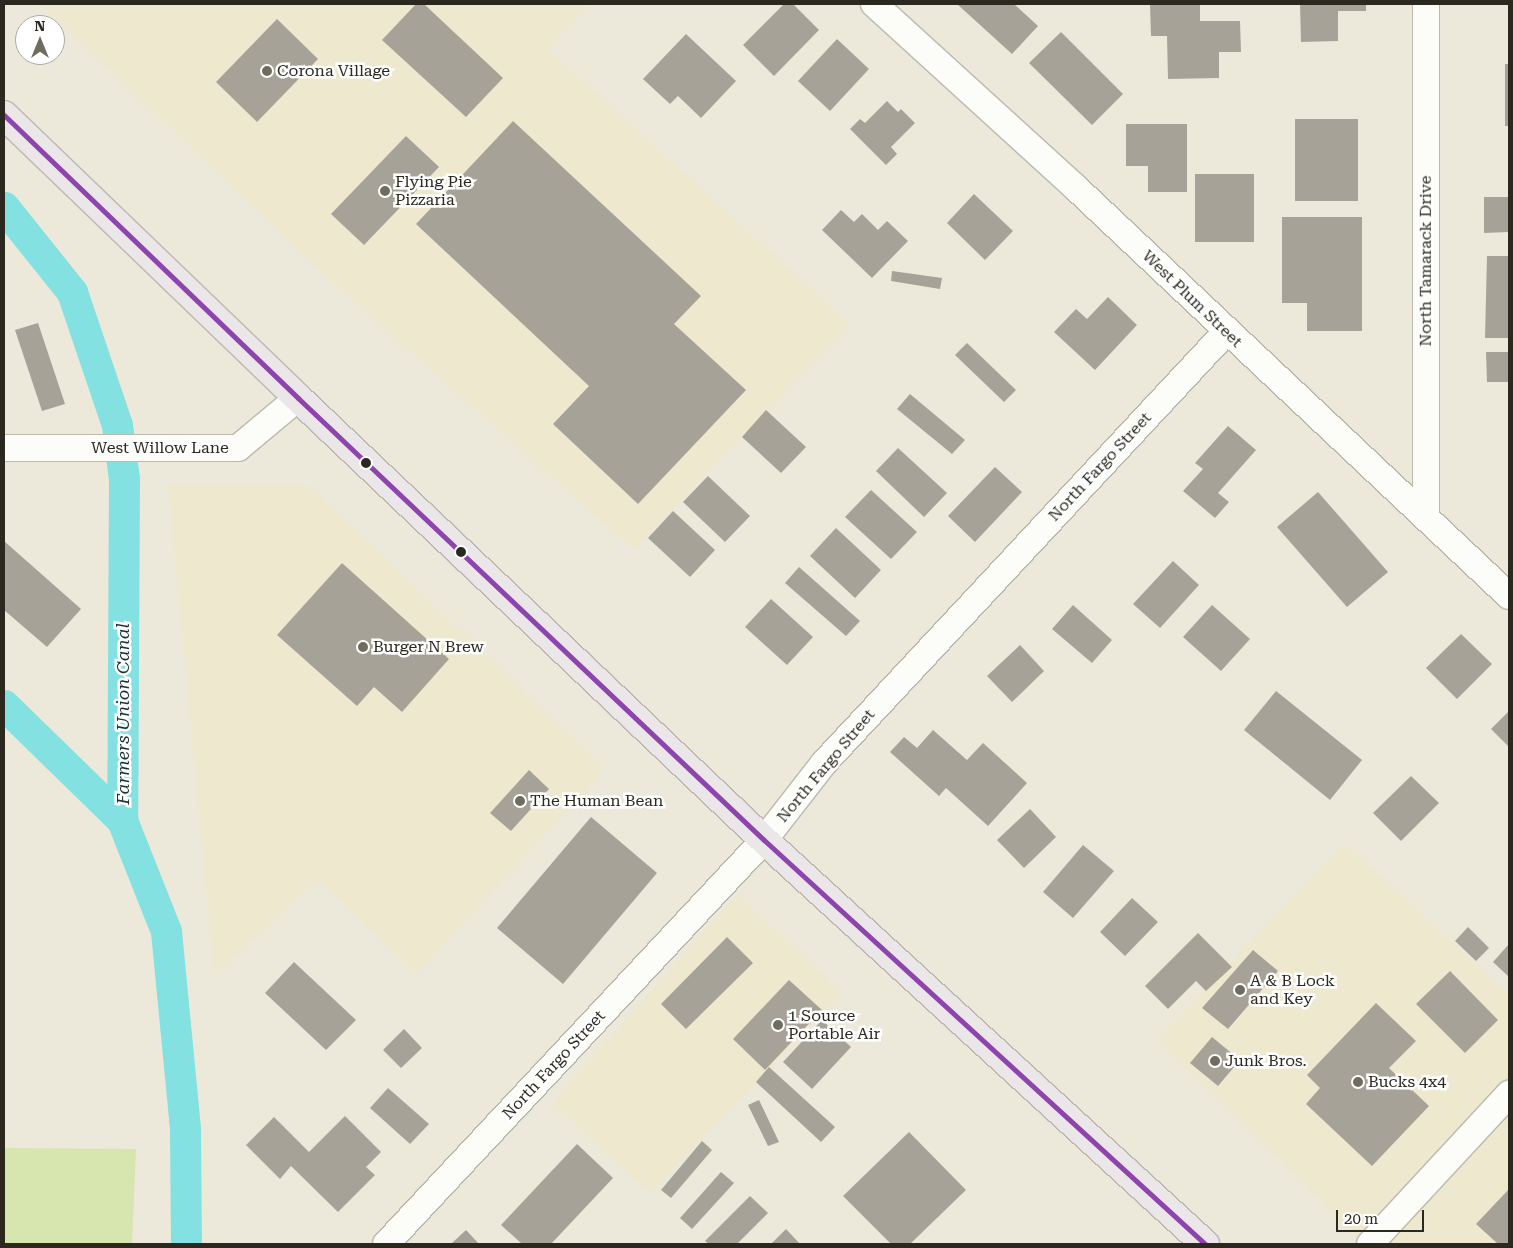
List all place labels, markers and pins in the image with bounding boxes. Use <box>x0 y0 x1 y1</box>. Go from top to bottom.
place label: Corona Village <box>277 61 390 81</box>
marker: Corona Village <box>261 65 273 77</box>
place label: Flying Pie Pizzaria <box>395 172 472 210</box>
marker: Flying Pie Pizzaria <box>379 185 391 197</box>
unlabelled marker <box>361 458 371 468</box>
unlabelled marker <box>456 547 466 557</box>
place label: Burger N Brew <box>373 637 484 657</box>
marker: Burger N Brew <box>357 641 369 653</box>
place label: The Human Bean <box>530 791 663 811</box>
marker: The Human Bean <box>514 795 526 807</box>
place label: A & B Lock and Key <box>1250 971 1335 1009</box>
marker: A & B Lock and Key <box>1234 984 1246 996</box>
place label: 1 Source Portable Air <box>788 1006 880 1044</box>
marker: 1 Source Portable Air <box>772 1019 784 1031</box>
place label: Junk Bros. <box>1225 1051 1307 1071</box>
marker: Junk Bros. <box>1209 1055 1221 1067</box>
place label: Bucks 4x4 <box>1368 1072 1446 1092</box>
marker: Bucks 4x4 <box>1352 1076 1364 1088</box>

